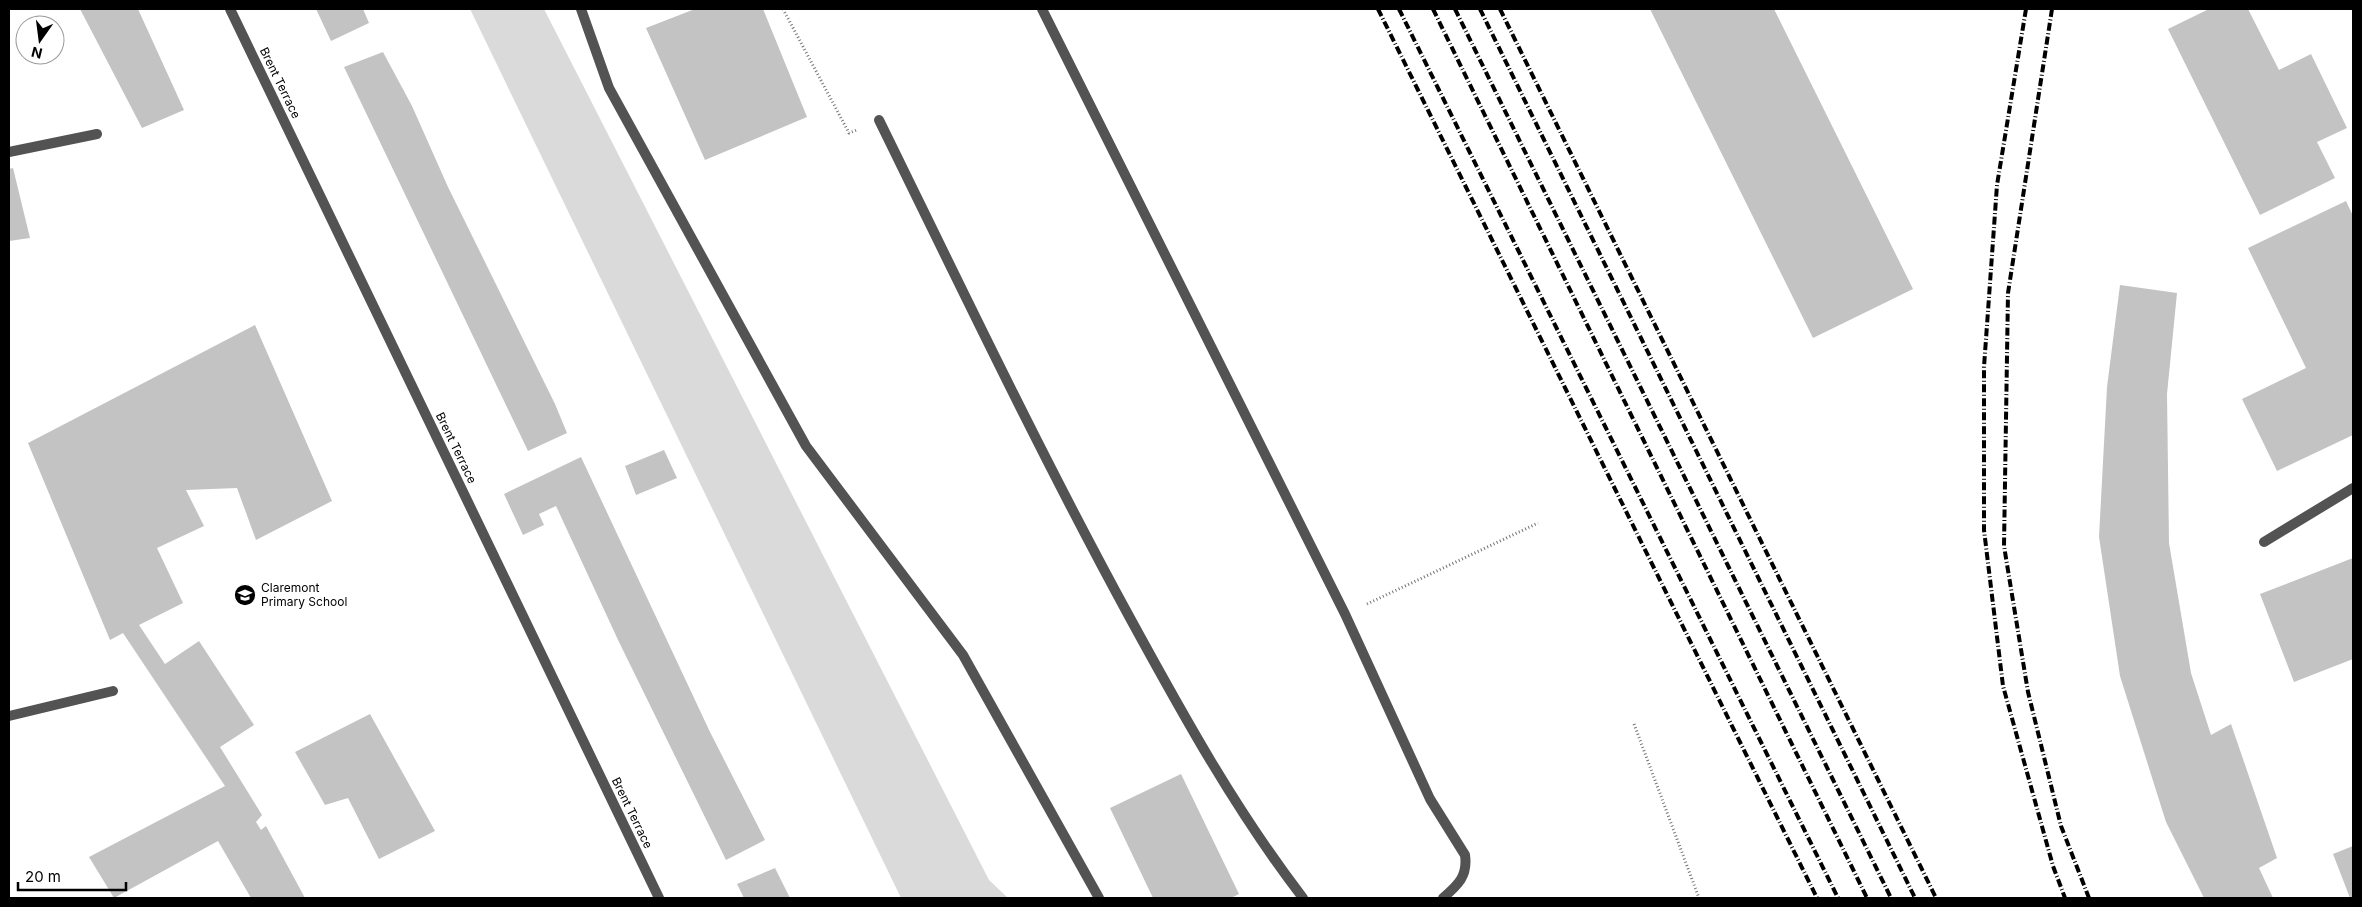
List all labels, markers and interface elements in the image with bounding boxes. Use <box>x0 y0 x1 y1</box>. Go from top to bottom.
north arrow <box>15 15 65 65</box>
text: N <box>30 44 44 63</box>
street label: Brent Terrace <box>257 45 304 121</box>
street label: Brent Terrace <box>433 410 480 486</box>
place label: Claremont Primary School <box>261 580 347 609</box>
school or university icon: Claremont Primary School <box>233 583 257 607</box>
street label: Brent Terrace <box>609 775 656 851</box>
scale bar <box>18 860 125 892</box>
text: 20 m <box>25 867 61 886</box>

